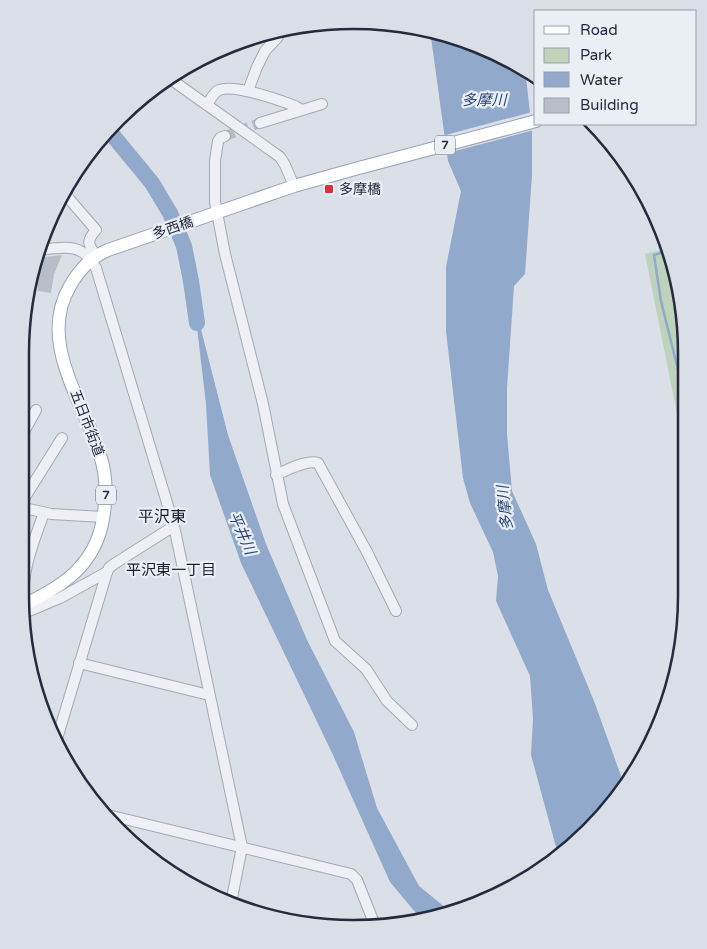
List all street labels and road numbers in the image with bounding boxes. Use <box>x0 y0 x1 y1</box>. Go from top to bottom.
road number: 7 <box>435 136 455 154</box>
street label: 多西橋 <box>150 213 196 243</box>
street label: 五日市街道 <box>67 387 107 459</box>
road number: 7 <box>96 486 116 504</box>

